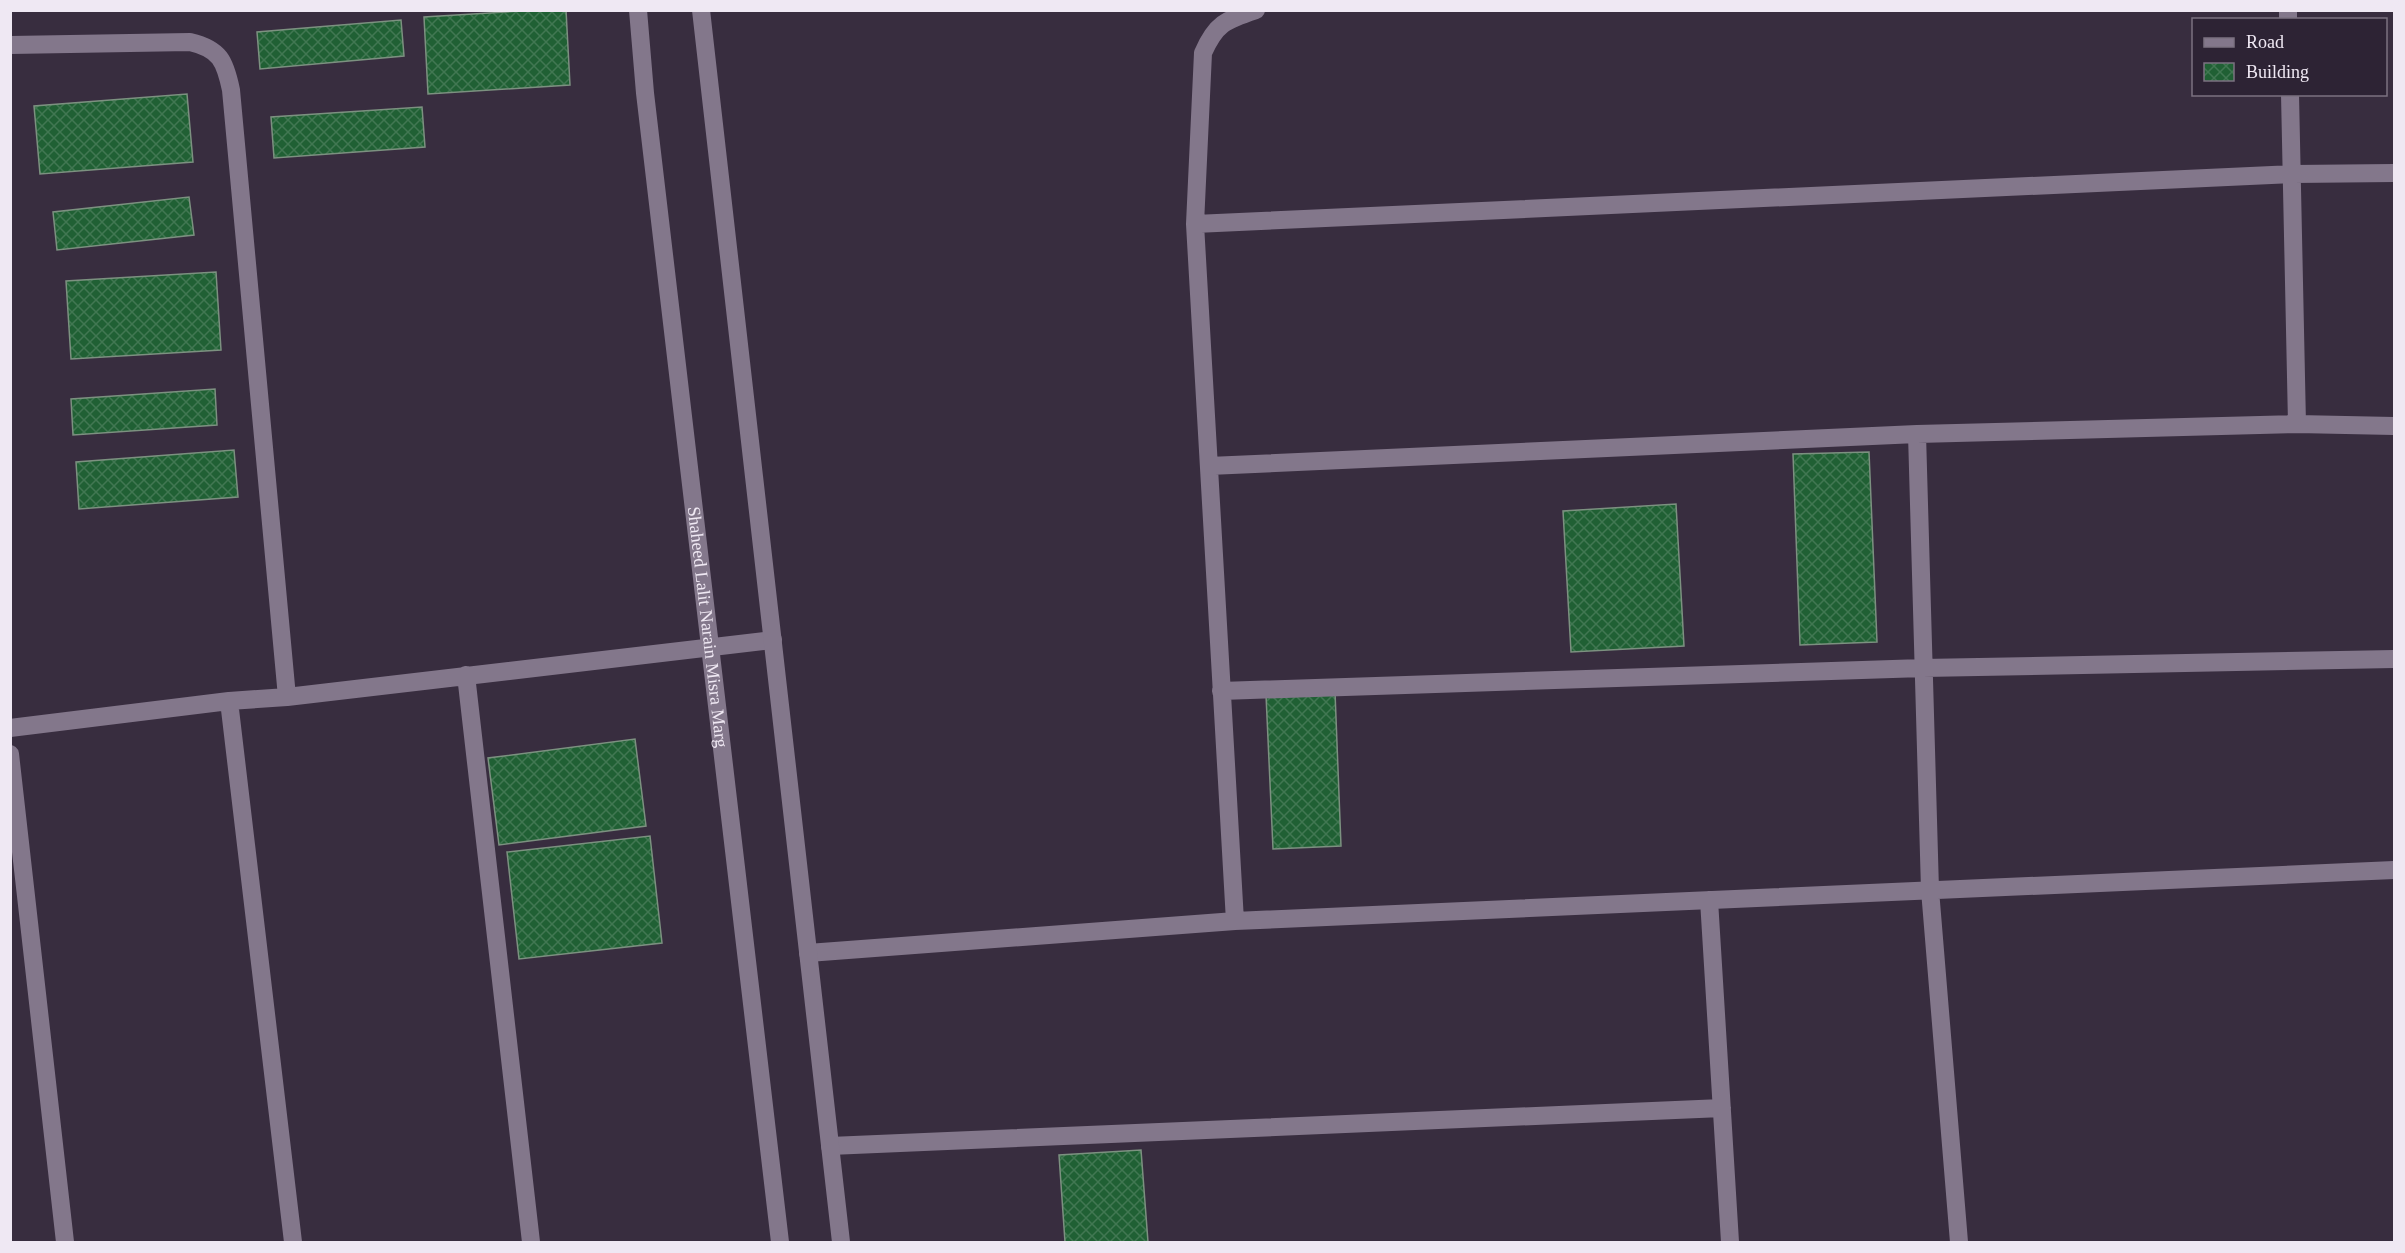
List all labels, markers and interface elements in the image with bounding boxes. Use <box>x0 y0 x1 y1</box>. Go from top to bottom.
legend <box>2192 18 2387 96</box>
text: Road <box>2246 32 2284 52</box>
text: Building <box>2246 62 2309 82</box>
street label: Shaheed Lalit Narain Misra Marg <box>684 505 732 749</box>

